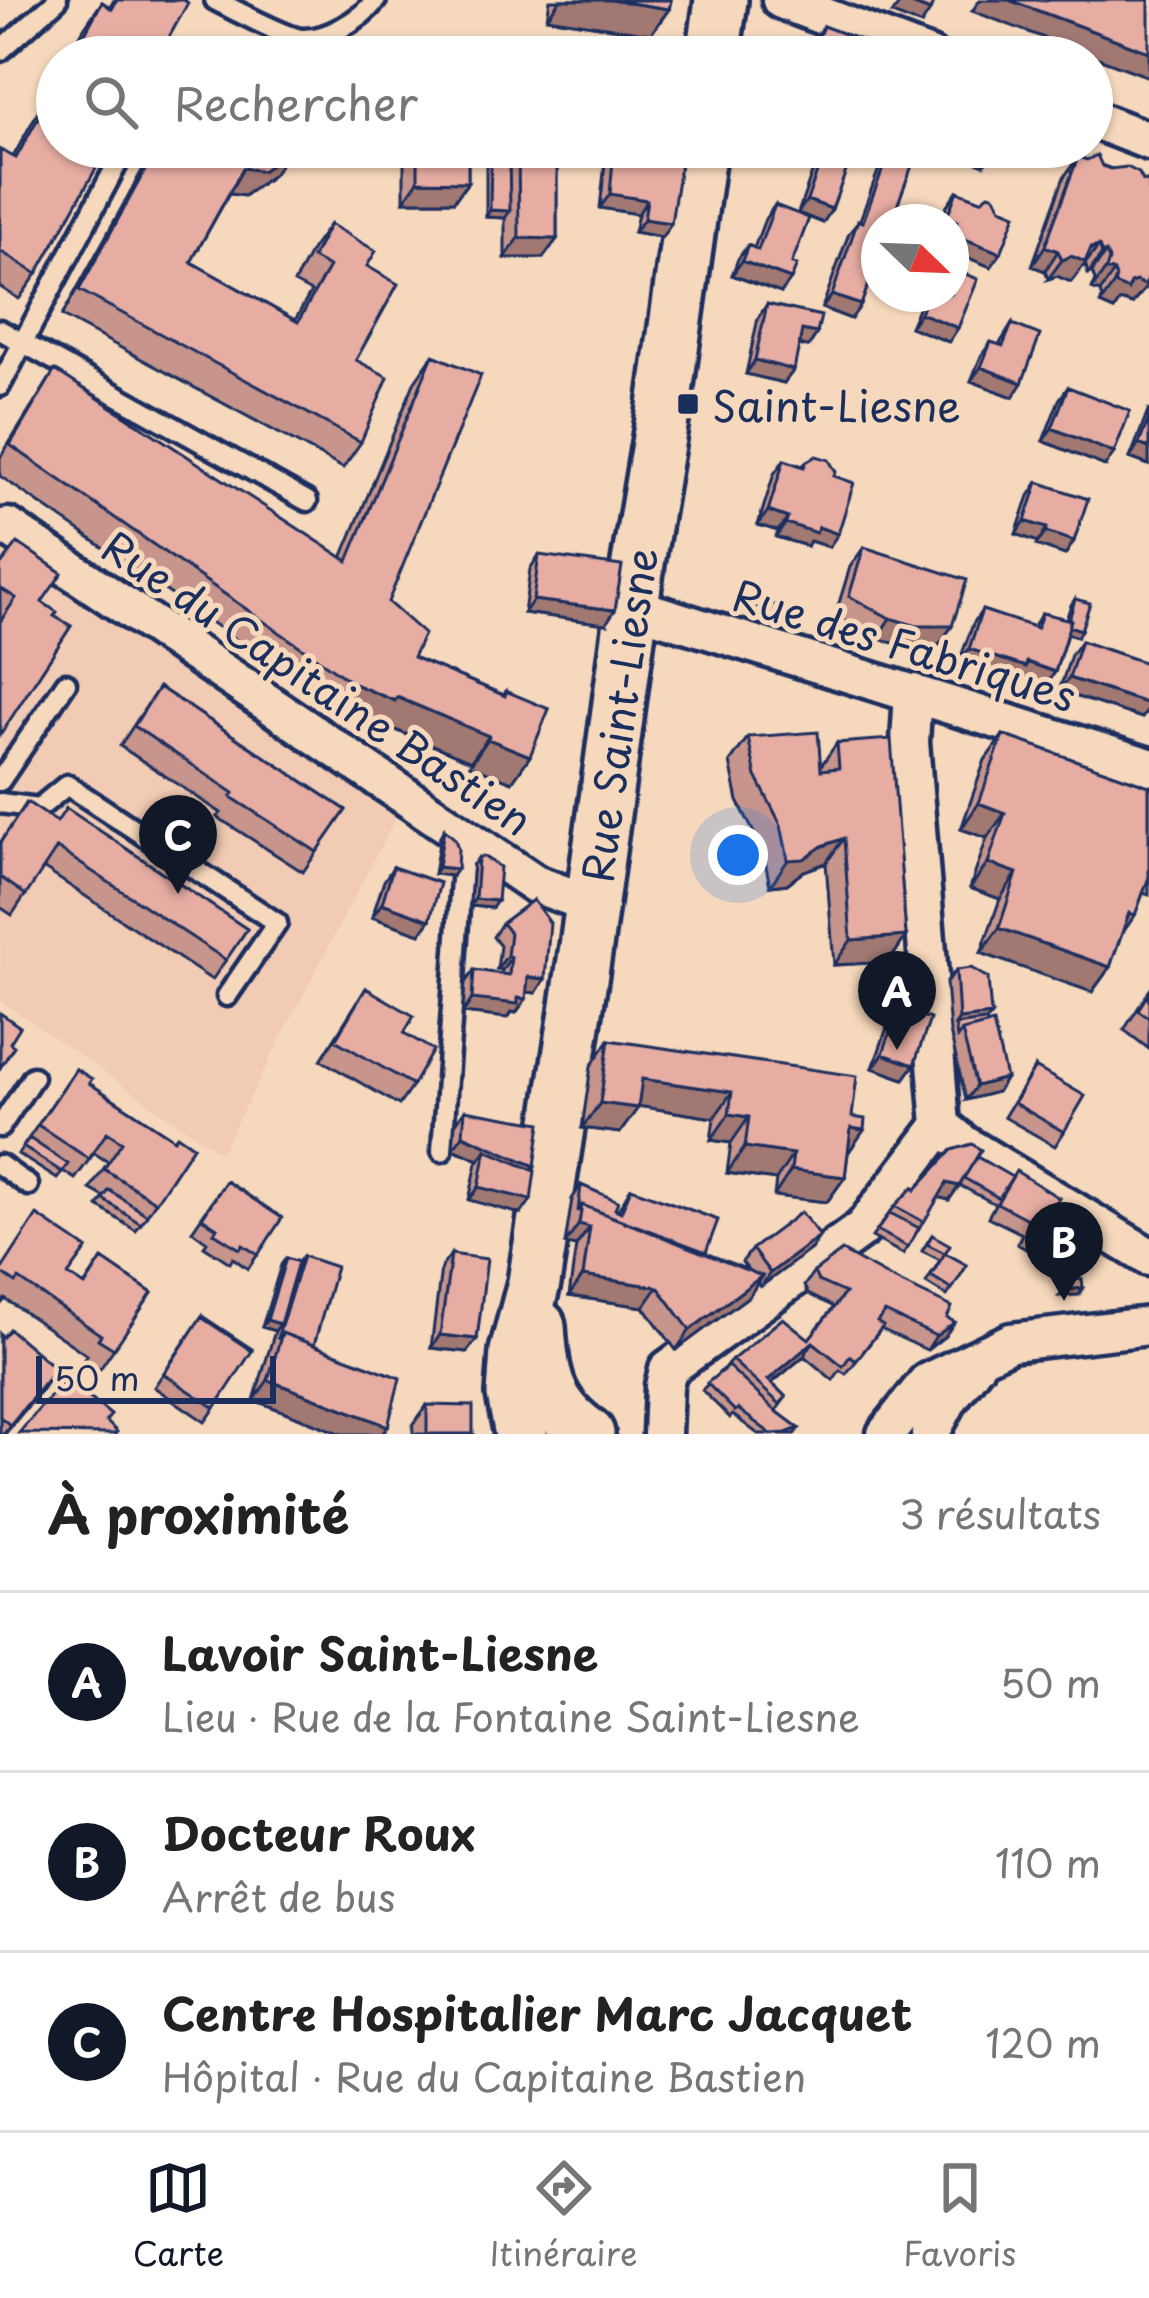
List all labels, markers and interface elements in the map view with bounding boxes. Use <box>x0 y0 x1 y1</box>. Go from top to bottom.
search box <box>36 36 1113 168</box>
text: Rechercher <box>174 68 418 136</box>
icon: search <box>78 69 144 135</box>
north arrow <box>861 204 969 312</box>
place label: Saint-Liesne <box>712 373 961 436</box>
marker: Saint-Liesne <box>675 391 701 417</box>
street label: Rue du Capitaine Bastien <box>90 517 546 847</box>
street label: Rue Saint-Liesne <box>564 542 672 886</box>
street label: Rue des Fabriques <box>726 562 1084 726</box>
pin: C <box>139 795 217 894</box>
your location <box>708 825 768 885</box>
pin: A <box>858 951 936 1050</box>
pin: B <box>1025 1202 1103 1301</box>
scale bar <box>36 1350 276 1403</box>
text: 50 m <box>54 1352 140 1402</box>
text: À proximité <box>48 1474 349 1551</box>
text: 3 résultats <box>899 1483 1101 1542</box>
text: Lavoir Saint-Liesne <box>162 1618 598 1686</box>
text: A <box>72 1652 102 1711</box>
text: 50 m <box>1000 1652 1101 1711</box>
text: Lieu · Rue de la Fontaine Saint-Liesne <box>162 1686 860 1745</box>
text: Docteur Roux <box>162 1798 475 1866</box>
text: B <box>74 1832 100 1891</box>
text: 110 m <box>995 1832 1101 1891</box>
text: Arrêt de bus <box>162 1866 396 1925</box>
text: Centre Hospitalier Marc Jacquet <box>162 1978 912 2046</box>
text: C <box>72 2012 102 2071</box>
text: 120 m <box>985 2012 1101 2071</box>
text: Hôpital · Rue du Capitaine Bastien <box>162 2046 806 2105</box>
tab: Carte <box>133 2155 224 2277</box>
tab: Itinéraire <box>489 2155 638 2277</box>
tab: Favoris <box>903 2155 1016 2277</box>

